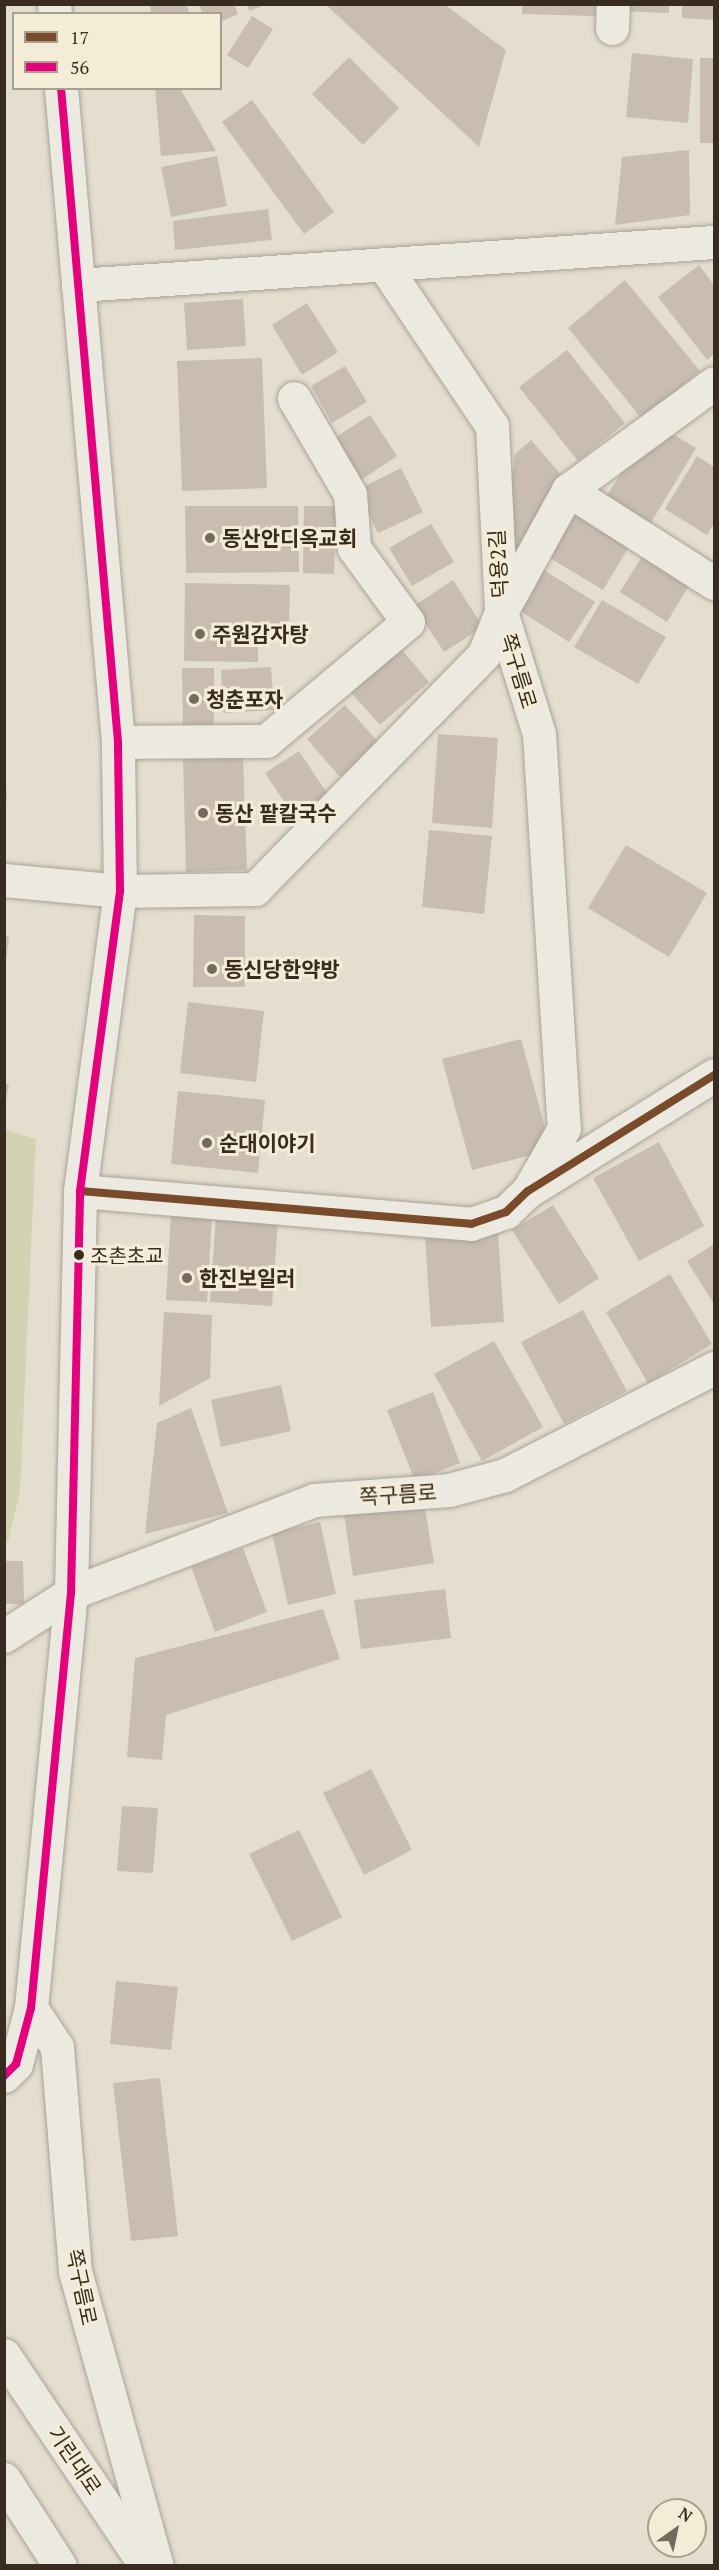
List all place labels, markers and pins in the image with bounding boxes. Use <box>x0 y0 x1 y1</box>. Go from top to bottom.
place label: 동산안디옥교회 <box>222 525 357 551</box>
marker: 동산안디옥교회 <box>203 531 217 545</box>
place label: 주원감자탕 <box>212 621 309 647</box>
marker: 주원감자탕 <box>193 627 207 641</box>
place label: 청춘포자 <box>206 686 283 712</box>
marker: 청춘포자 <box>187 692 201 706</box>
place label: 동산 팥칼국수 <box>215 800 337 826</box>
marker: 동산 팥칼국수 <box>196 806 210 820</box>
place label: 동신당한약방 <box>224 956 340 982</box>
marker: 동신당한약방 <box>205 962 219 976</box>
place label: 순대이야기 <box>219 1130 316 1156</box>
marker: 순대이야기 <box>200 1136 214 1150</box>
place label: 조촌초교 <box>90 1243 164 1267</box>
marker: 조촌초교 <box>73 1249 85 1261</box>
place label: 한진보일러 <box>199 1265 296 1291</box>
marker: 한진보일러 <box>180 1271 194 1285</box>

